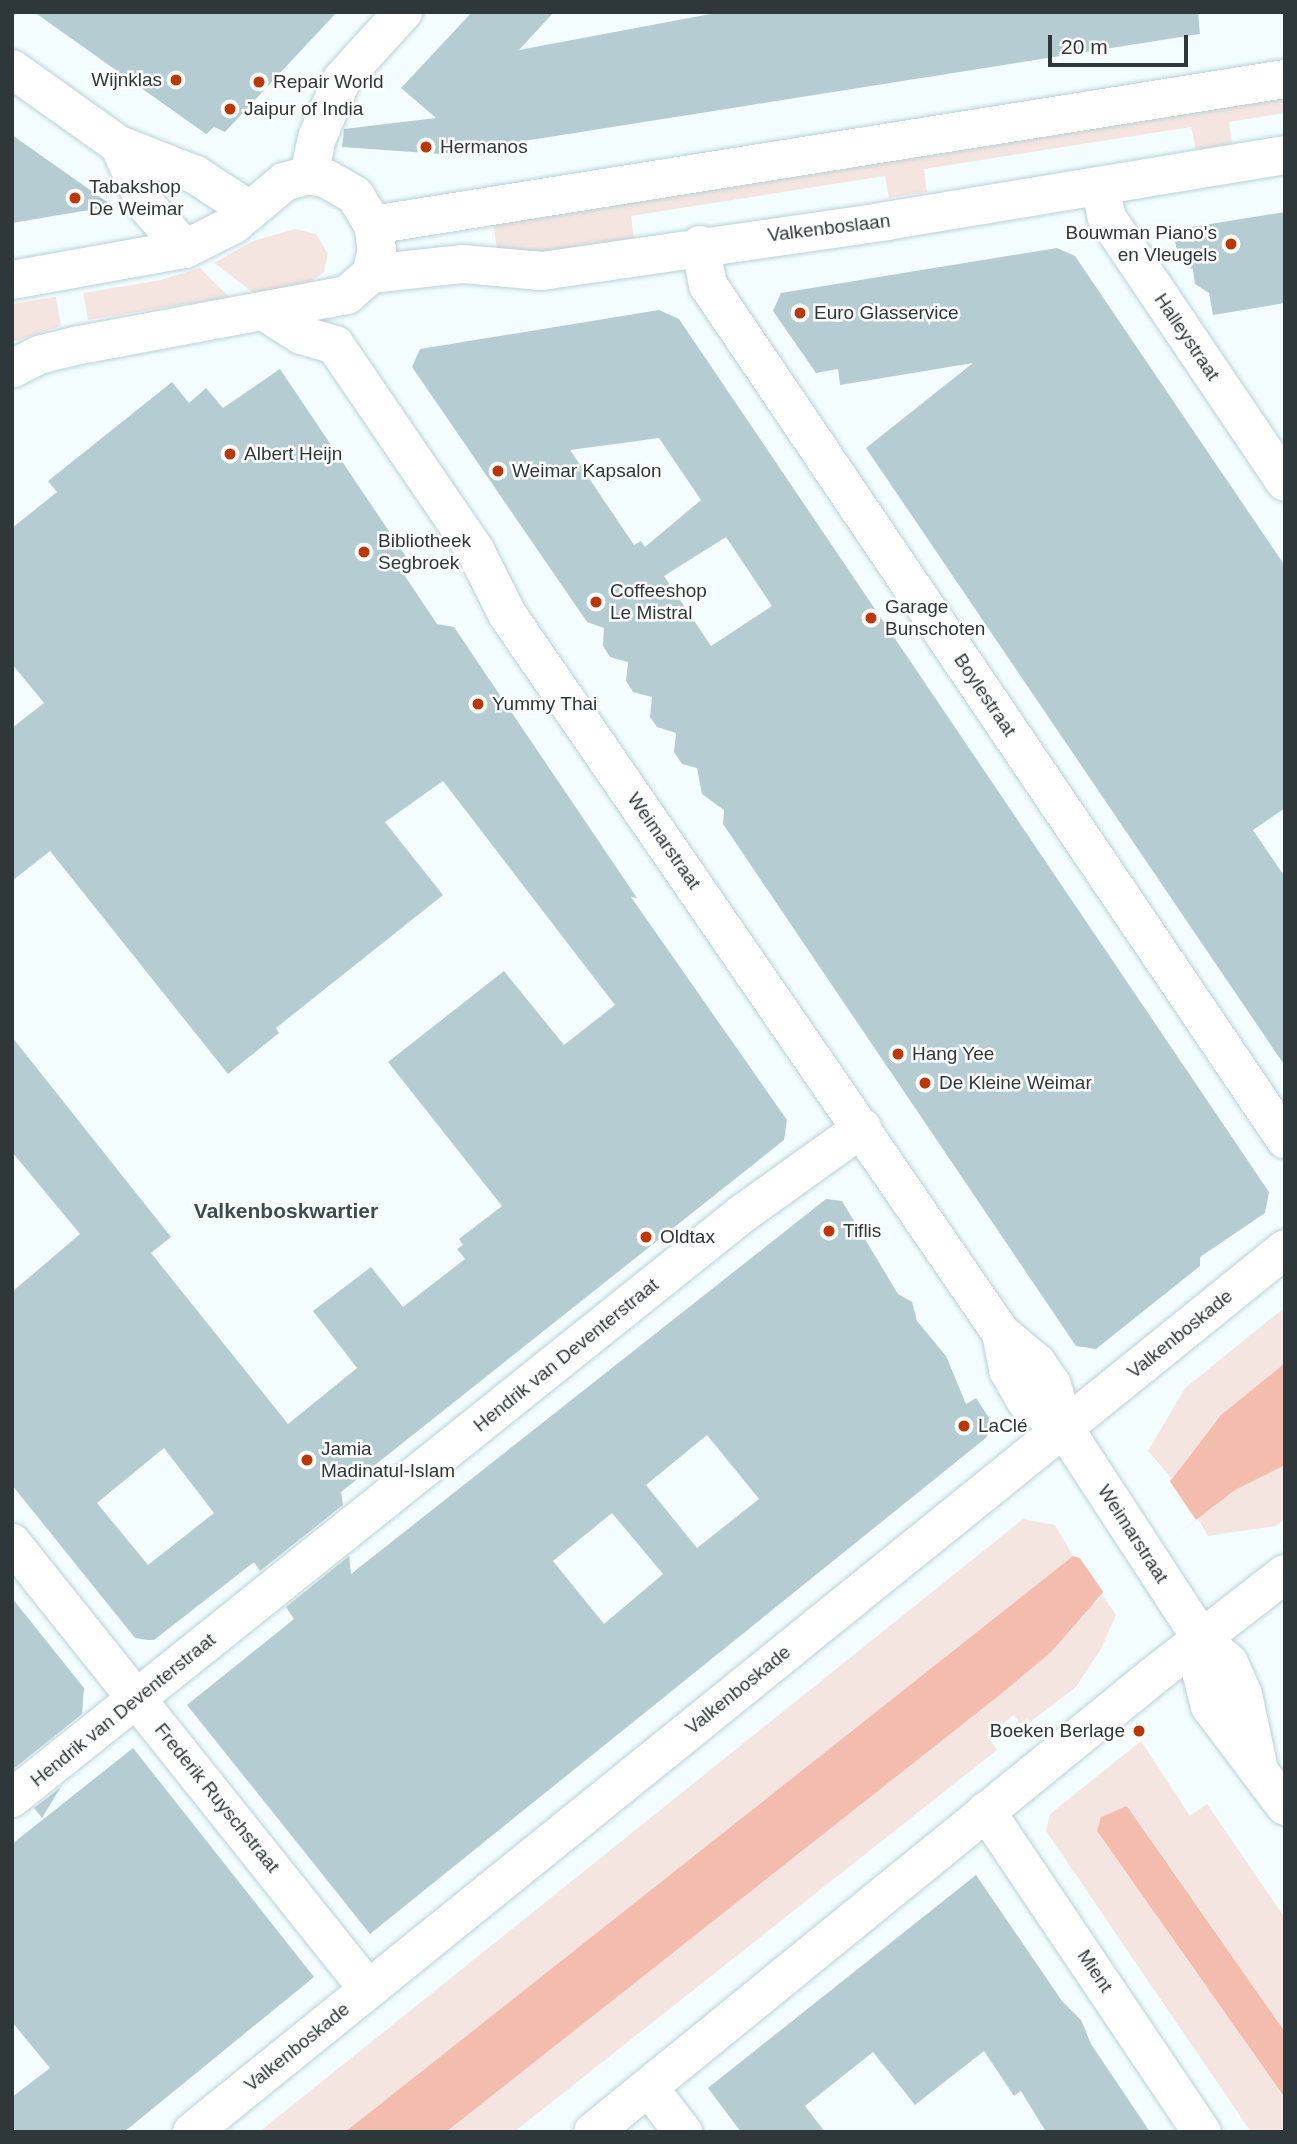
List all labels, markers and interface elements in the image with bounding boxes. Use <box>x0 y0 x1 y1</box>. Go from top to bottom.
scale bar <box>1052 21 1192 65</box>
text: 20 m <box>1061 35 1108 58</box>
place label: Wijnklas <box>91 69 162 91</box>
place label: Repair World <box>273 71 384 93</box>
marker: Wijnklas <box>168 72 184 88</box>
marker: Repair World <box>251 74 267 90</box>
place label: Jaipur of India <box>244 98 363 120</box>
marker: Jaipur of India <box>222 101 238 117</box>
place label: Hermanos <box>440 136 528 158</box>
marker: Hermanos <box>418 139 434 155</box>
place label: Tabakshop De Weimar <box>89 176 184 220</box>
marker: Tabakshop De Weimar <box>67 190 83 206</box>
street label: Valkenboslaan <box>766 209 892 247</box>
place label: Bouwman Piano's en Vleugels <box>1066 222 1217 266</box>
marker: Bouwman Piano's en Vleugels <box>1223 236 1239 252</box>
street label: Halleystraat <box>1150 289 1224 385</box>
place label: Euro Glasservice <box>814 302 959 324</box>
marker: Euro Glasservice <box>792 305 808 321</box>
place label: Albert Heijn <box>244 443 342 465</box>
marker: Albert Heijn <box>222 446 238 462</box>
place label: Weimar Kapsalon <box>512 460 662 482</box>
marker: Weimar Kapsalon <box>490 463 506 479</box>
place label: Bibliotheek Segbroek <box>378 530 471 574</box>
marker: Bibliotheek Segbroek <box>356 544 372 560</box>
place label: Coffeeshop Le Mistral <box>610 580 707 624</box>
marker: Coffeeshop Le Mistral <box>588 594 604 610</box>
place label: Garage Bunschoten <box>885 596 985 640</box>
marker: Garage Bunschoten <box>863 610 879 626</box>
street label: Boylestraat <box>949 649 1021 741</box>
place label: Yummy Thai <box>492 693 598 715</box>
marker: Yummy Thai <box>470 696 486 712</box>
street label: Weimarstraat <box>622 788 706 894</box>
place label: Hang Yee <box>912 1043 995 1065</box>
marker: Hang Yee <box>890 1046 906 1062</box>
place label: De Kleine Weimar <box>939 1072 1092 1094</box>
marker: De Kleine Weimar <box>917 1075 933 1091</box>
district label: Valkenboskwartier <box>194 1198 378 1224</box>
place label: Tiflis <box>843 1220 881 1242</box>
marker: Tiflis <box>821 1223 837 1239</box>
place label: Oldtax <box>660 1226 715 1248</box>
marker: Oldtax <box>638 1229 654 1245</box>
street label: Hendrik van Deventerstraat <box>469 1273 663 1437</box>
street label: Valkenboskade <box>1123 1285 1237 1383</box>
place label: LaClé <box>978 1415 1028 1437</box>
marker: LaClé <box>956 1418 972 1434</box>
place label: Jamia Madinatul-Islam <box>321 1438 455 1482</box>
marker: Jamia Madinatul-Islam <box>299 1452 315 1468</box>
street label: Weimarstraat <box>1093 1481 1173 1587</box>
street label: Hendrik van Deventerstraat <box>26 1628 220 1792</box>
street label: Valkenboskade <box>681 1641 795 1739</box>
street label: Frederik Ruyschstraat <box>150 1719 284 1877</box>
place label: Boeken Berlage <box>990 1720 1125 1742</box>
marker: Boeken Berlage <box>1131 1723 1147 1739</box>
street label: Mient <box>1073 1945 1117 1997</box>
street label: Valkenboskade <box>240 1998 354 2096</box>

